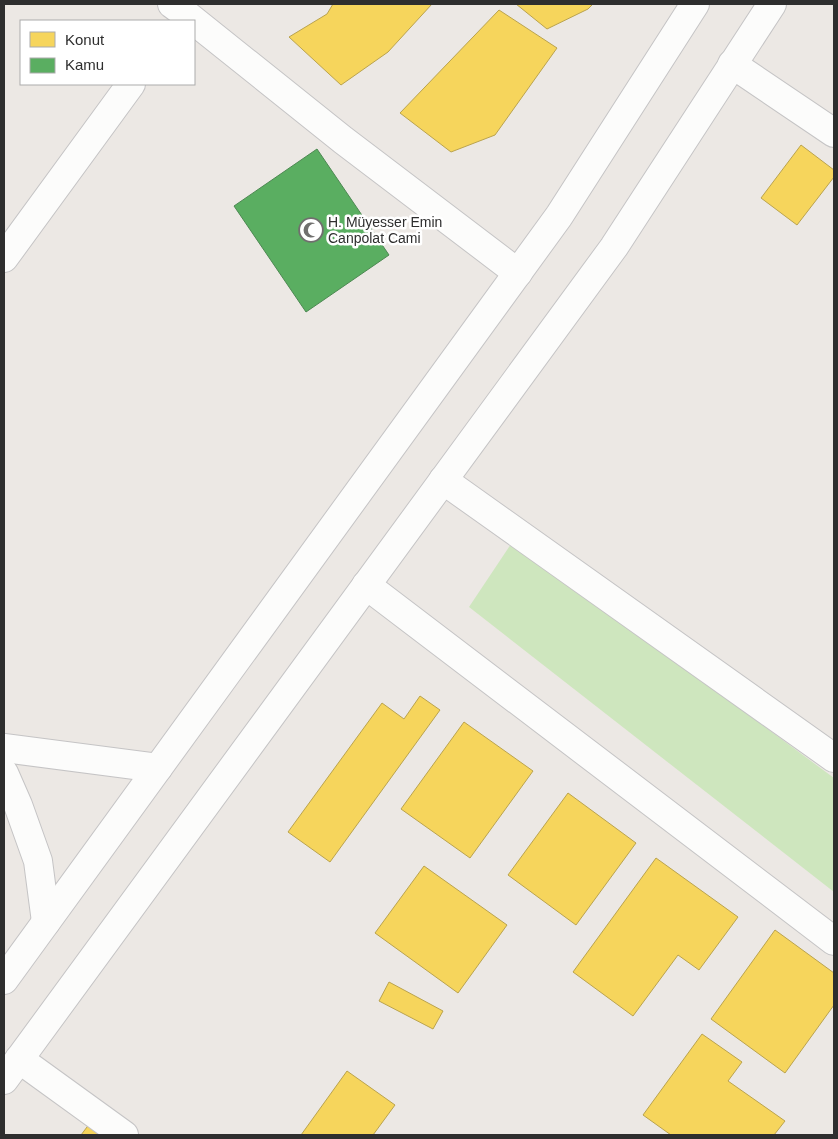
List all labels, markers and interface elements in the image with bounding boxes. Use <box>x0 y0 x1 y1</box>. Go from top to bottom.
legend <box>20 20 195 85</box>
text: Konut <box>65 31 105 48</box>
text: Kamu <box>65 56 104 73</box>
place label: H. Müyesser Emin Canpolat Cami <box>328 214 442 246</box>
mosque icon: H. Müyesser Emin Canpolat Cami <box>298 217 324 243</box>

